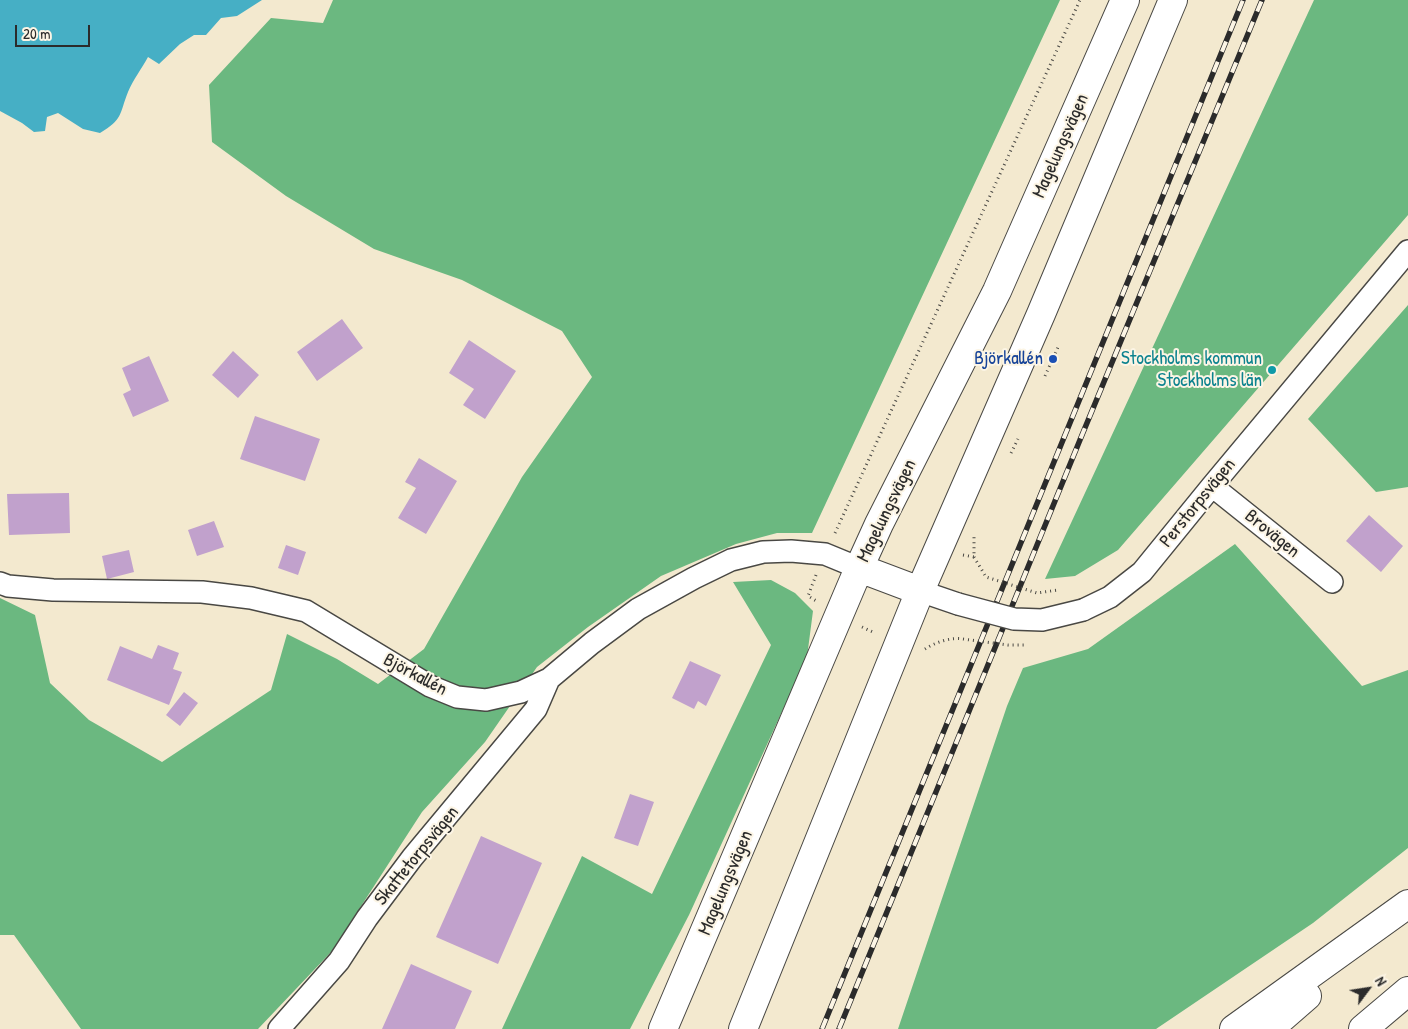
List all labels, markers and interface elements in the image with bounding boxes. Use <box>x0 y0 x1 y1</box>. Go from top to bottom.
scale bar <box>18 15 92 47</box>
text: 20 m <box>23 23 50 44</box>
street label: Magelungsvägen <box>1028 90 1094 202</box>
place label: Björkallén <box>974 348 1043 370</box>
place label: Stockholms kommun Stockholms län <box>1121 348 1262 392</box>
marker: Björkallén <box>1047 353 1059 365</box>
marker: Stockholms kommun Stockholms län <box>1266 364 1278 376</box>
street label: Perstorpsvägen <box>1155 454 1241 552</box>
street label: Magelungsvägen <box>852 456 922 566</box>
street label: Brovägen <box>1240 505 1304 563</box>
street label: Björkallén <box>379 649 451 701</box>
street label: Skattetorpsvägen <box>370 802 464 910</box>
street label: Magelungsvägen <box>694 827 758 939</box>
north arrow <box>1343 964 1393 1014</box>
text: N <box>1371 973 1391 989</box>

